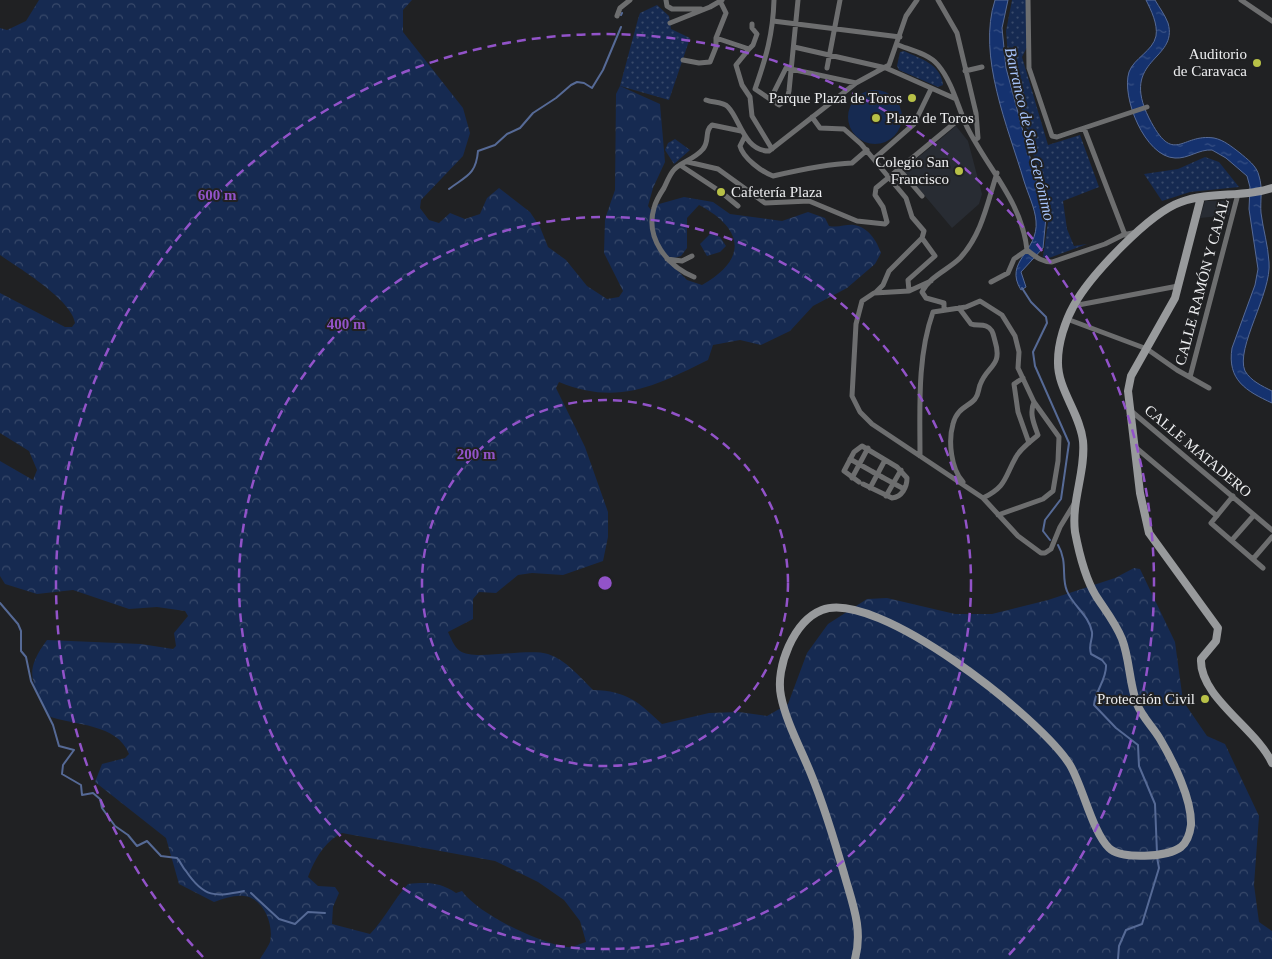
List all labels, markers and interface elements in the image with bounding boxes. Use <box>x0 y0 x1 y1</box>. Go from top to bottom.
water label: Barranco de San Gerónimo <box>1002 46 1058 222</box>
place label: Auditorio de Caravaca <box>1173 46 1247 79</box>
marker: Auditorio de Caravaca <box>1251 57 1263 69</box>
place label: Parque Plaza de Toros <box>769 90 902 106</box>
marker: Parque Plaza de Toros <box>906 92 918 104</box>
place label: Plaza de Toros <box>886 110 974 126</box>
marker: Plaza de Toros <box>870 112 882 124</box>
place label: Colegio San Francisco <box>875 154 949 187</box>
marker: Colegio San Francisco <box>953 165 965 177</box>
place label: Cafetería Plaza <box>731 184 823 200</box>
marker: Cafetería Plaza <box>715 186 727 198</box>
text: 600 m <box>198 187 237 203</box>
street label: CALLE RAMÓN Y CAJAL <box>1172 197 1232 367</box>
text: 400 m <box>327 316 366 332</box>
street label: CALLE MATADERO <box>1141 402 1255 500</box>
text: 200 m <box>457 446 496 462</box>
centre of rings <box>596 574 614 592</box>
place label: Protección Civil <box>1097 691 1195 707</box>
marker: Protección Civil <box>1199 693 1211 705</box>

